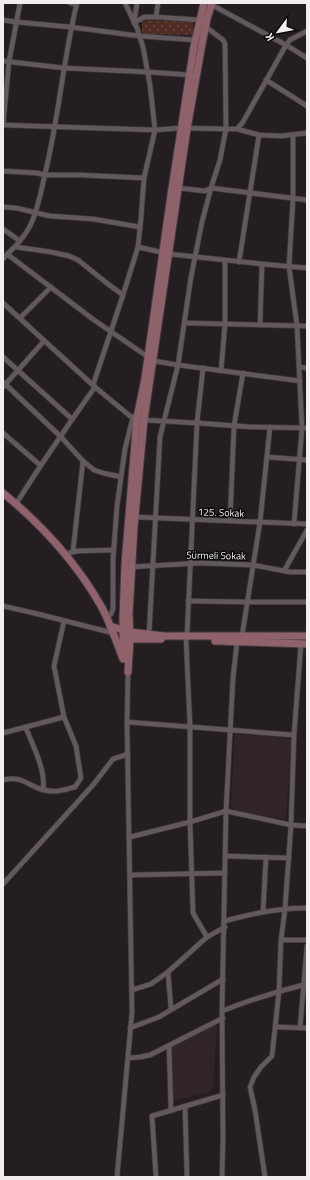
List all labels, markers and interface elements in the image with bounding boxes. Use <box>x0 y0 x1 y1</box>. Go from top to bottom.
north arrow <box>258 12 298 52</box>
text: K <box>261 30 278 44</box>
street label: 125. Sokak <box>198 504 245 521</box>
street label: Sürmeli Sokak <box>186 547 246 564</box>

